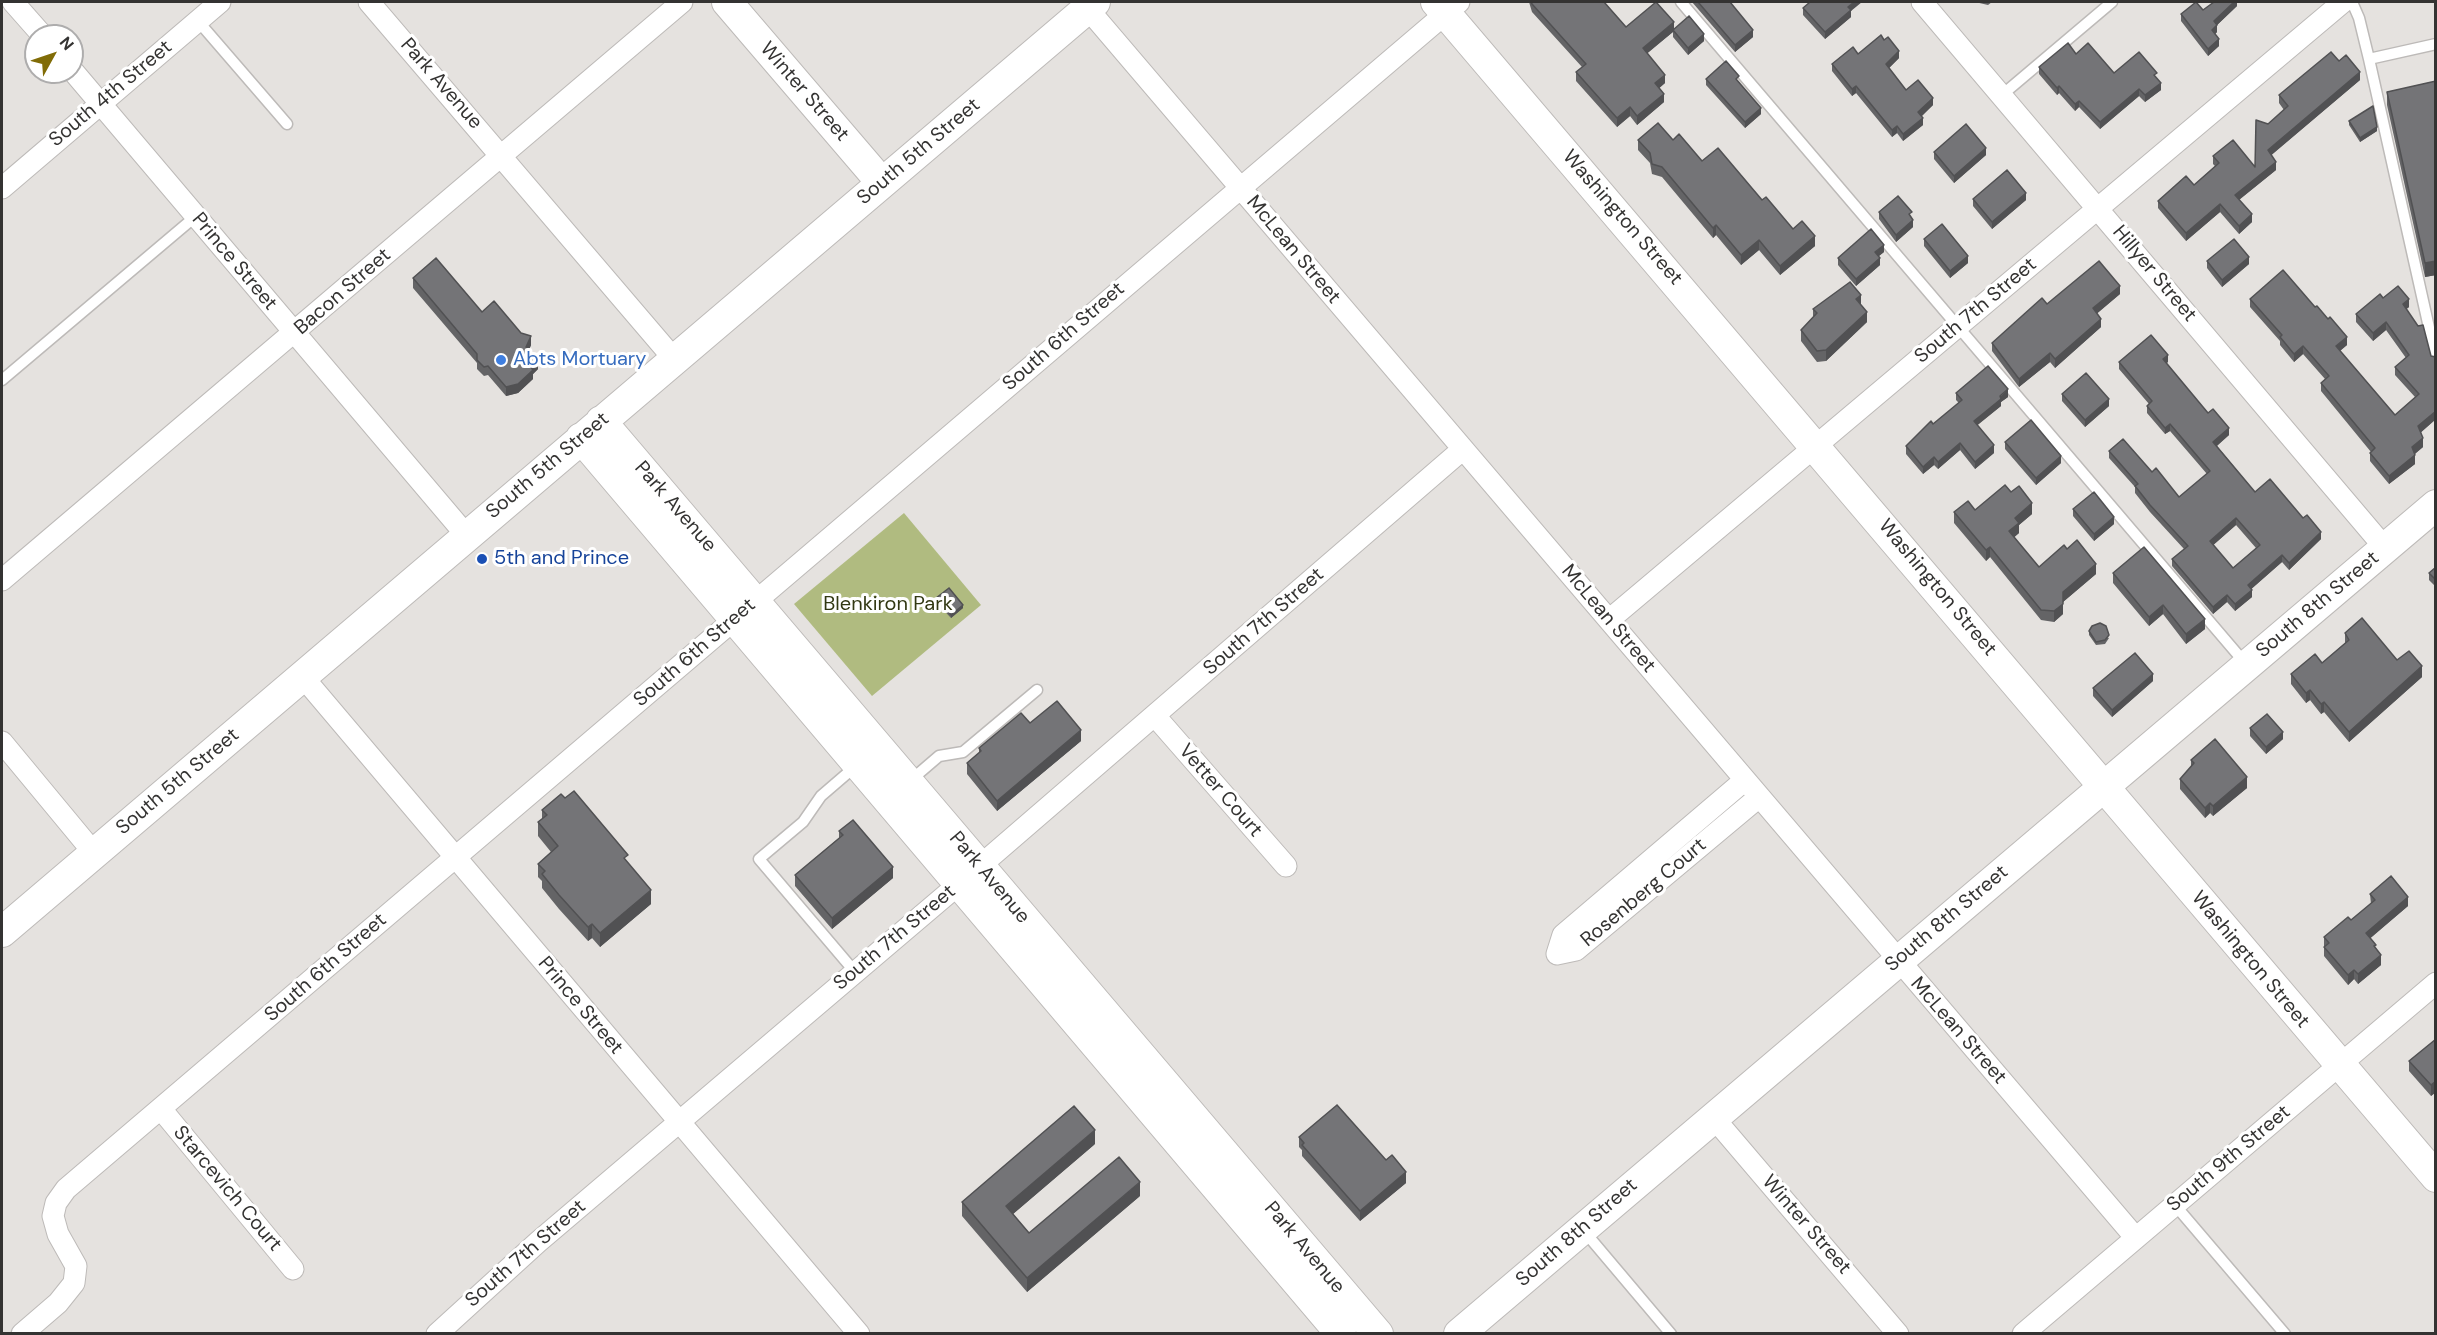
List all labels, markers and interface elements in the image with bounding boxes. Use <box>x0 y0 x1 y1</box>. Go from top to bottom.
north arrow <box>24 24 84 84</box>
text: N <box>55 32 78 55</box>
street label: Park Avenue <box>395 34 487 134</box>
street label: South 4th Street <box>45 36 177 152</box>
street label: Winter Street <box>754 37 854 147</box>
street label: South 5th Street <box>853 94 985 210</box>
street label: Washington Street <box>1557 146 1687 290</box>
street label: McLean Street <box>1241 191 1345 309</box>
street label: Prince Street <box>186 208 282 316</box>
street label: Hillyer Street <box>2107 221 2201 327</box>
street label: Bacon Street <box>290 244 396 340</box>
street label: South 7th Street <box>1910 253 2042 369</box>
street label: South 6th Street <box>998 278 1130 396</box>
place label: Abts Mortuary <box>513 348 646 372</box>
marker: Abts Mortuary <box>494 353 508 367</box>
street label: South 5th Street <box>482 408 614 524</box>
street label: Park Avenue <box>629 457 721 557</box>
street label: Washington Street <box>1873 515 2001 661</box>
place label: 5th and Prince <box>494 547 629 571</box>
street label: South 8th Street <box>2252 547 2384 663</box>
marker: 5th and Prince <box>475 552 489 566</box>
street label: McLean Street <box>1556 560 1660 678</box>
street label: South 7th Street <box>1199 563 1329 681</box>
park label: Blenkiron Park <box>823 593 953 617</box>
street label: South 6th Street <box>629 594 761 712</box>
street label: South 5th Street <box>112 724 244 840</box>
street label: Vetter Court <box>1173 740 1267 842</box>
street label: Park Avenue <box>944 827 1034 929</box>
street label: Rosenberg Court <box>1576 834 1712 952</box>
street label: South 8th Street <box>1881 861 2013 977</box>
street label: South 7th Street <box>829 880 961 996</box>
street label: Washington Street <box>2186 887 2314 1033</box>
street label: South 6th Street <box>260 909 392 1027</box>
street label: Prince Street <box>532 952 628 1060</box>
street label: McLean Street <box>1905 973 2011 1089</box>
street label: South 9th Street <box>2163 1100 2295 1218</box>
street label: Starcevich Court <box>168 1121 286 1257</box>
street label: Winter Street <box>1756 1170 1856 1280</box>
street label: South 8th Street <box>1511 1174 1643 1292</box>
street label: South 7th Street <box>461 1195 591 1313</box>
street label: Park Avenue <box>1259 1197 1349 1299</box>

